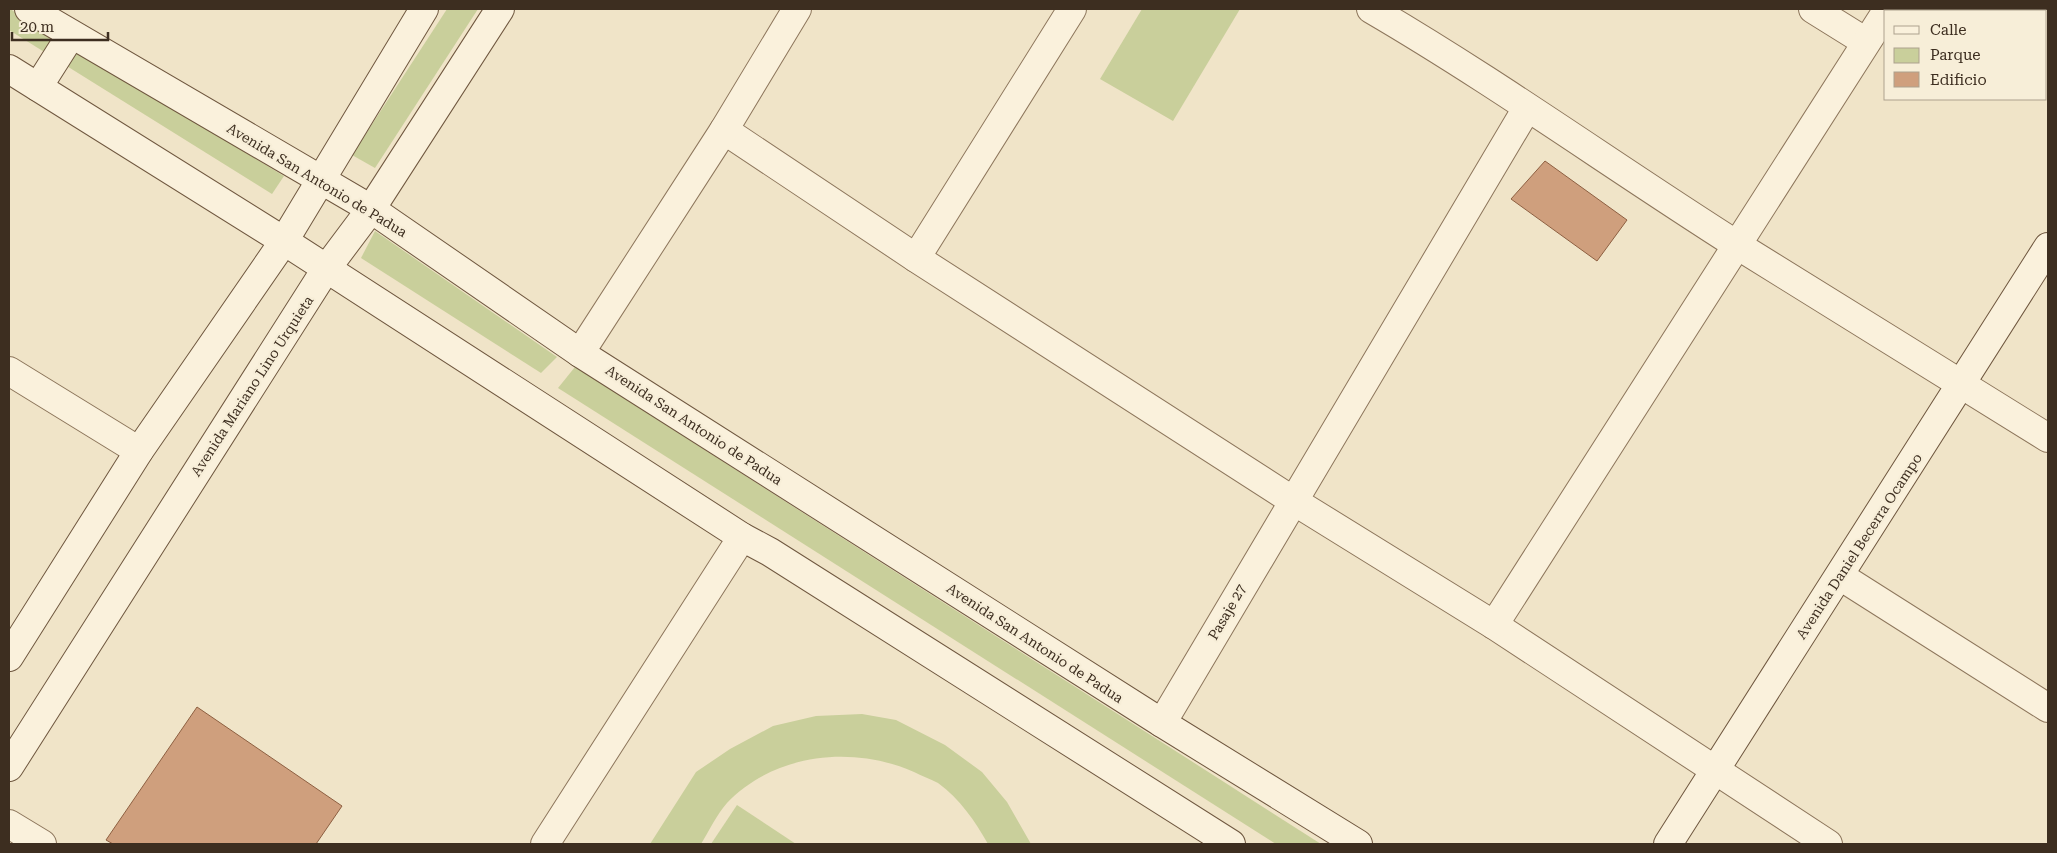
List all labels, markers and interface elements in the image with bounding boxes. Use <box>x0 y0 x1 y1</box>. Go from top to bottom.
scale bar <box>12 10 109 42</box>
legend <box>1884 10 2047 100</box>
text: 20 m <box>20 18 55 36</box>
text: Calle <box>1930 21 1966 39</box>
text: Parque <box>1930 46 1981 64</box>
text: Edificio <box>1930 71 1987 89</box>
street label: Avenida San Antonio de Padua <box>224 120 410 240</box>
street label: Avenida Mariano Lino Urquieta <box>188 293 317 479</box>
street label: Avenida San Antonio de Padua <box>603 362 786 488</box>
street label: Avenida Daniel Becerra Ocampo <box>1793 450 1925 642</box>
street label: Avenida San Antonio de Padua <box>944 580 1127 706</box>
street label: Pasaje 27 <box>1205 581 1249 643</box>

